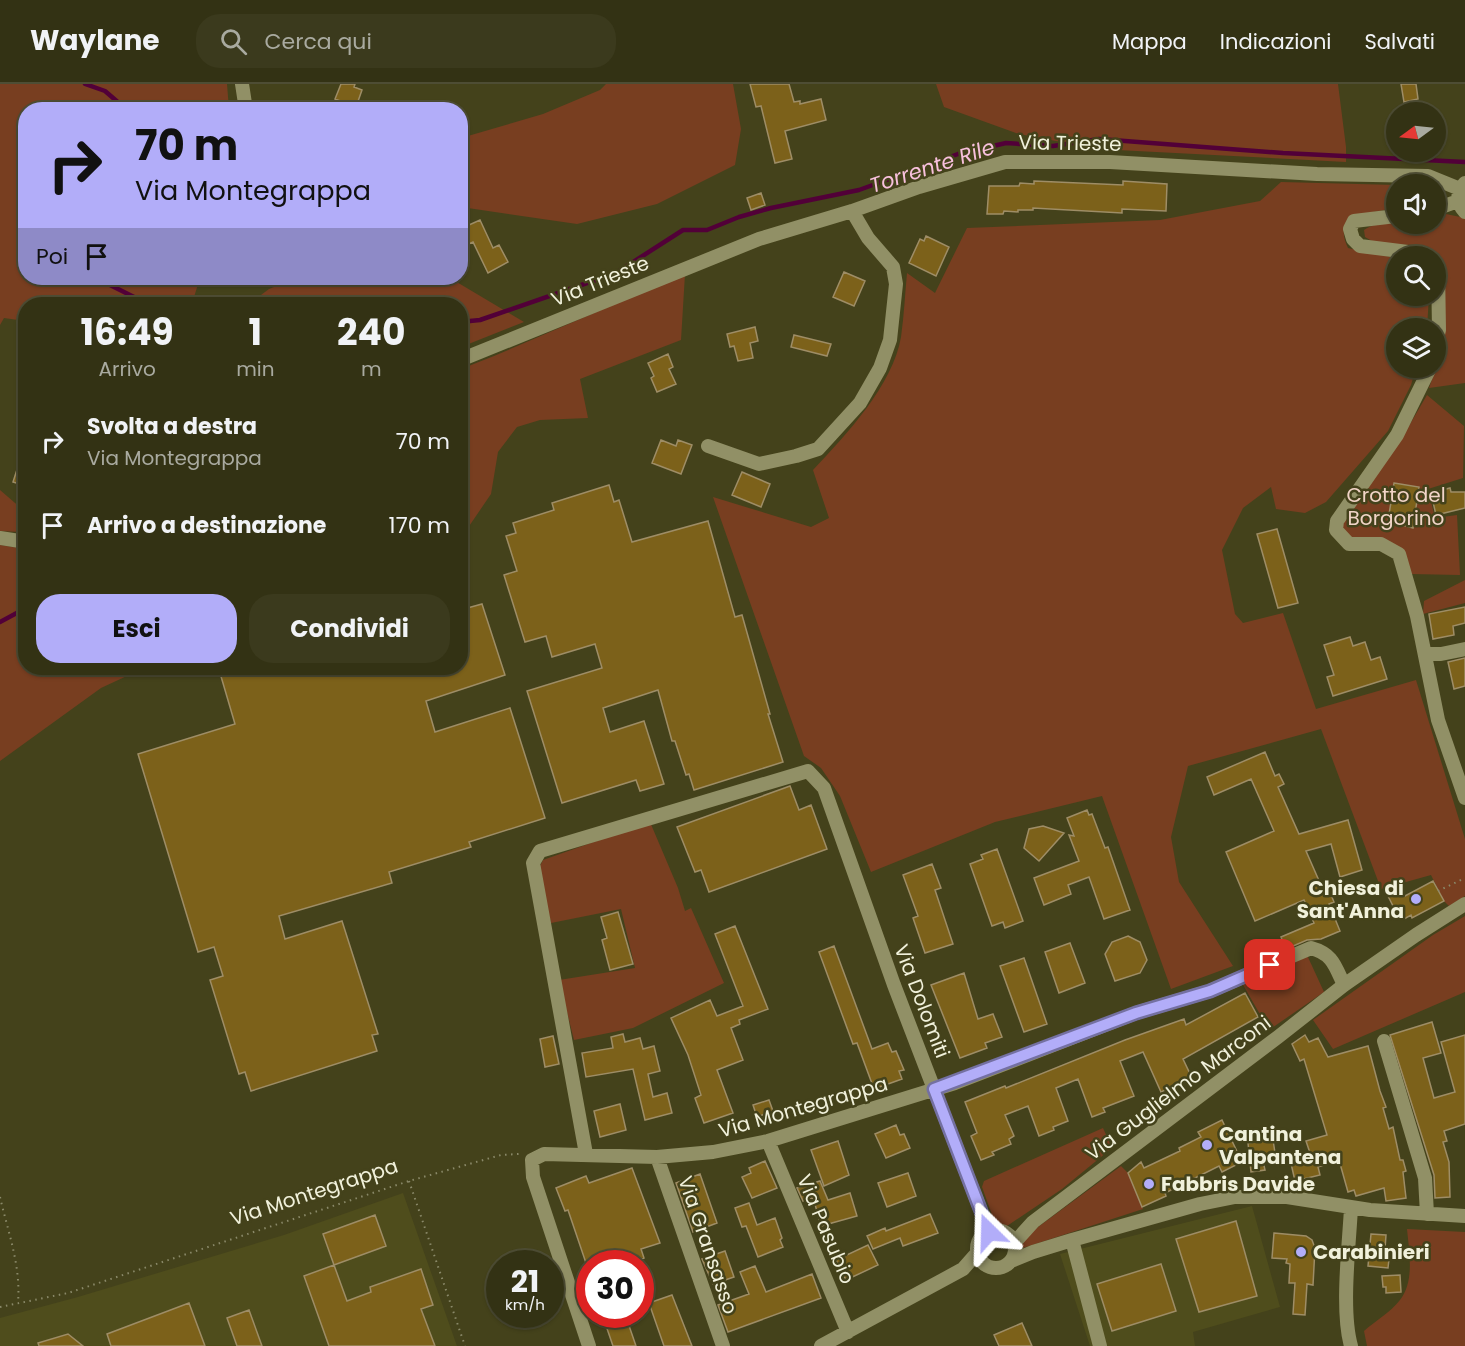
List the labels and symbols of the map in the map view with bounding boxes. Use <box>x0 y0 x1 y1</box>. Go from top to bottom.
north arrow <box>1386 102 1446 162</box>
street label: Via Trieste <box>1018 128 1122 158</box>
water label: Torrente Rile <box>866 132 998 200</box>
street label: Via Trieste <box>547 249 653 313</box>
park label: Crotto del Borgorino <box>1346 481 1446 532</box>
place label: Chiesa di Sant'Anna <box>1297 874 1404 925</box>
marker: Chiesa di Sant'Anna <box>1409 892 1423 906</box>
pin <box>1244 939 1295 990</box>
street label: Via Dolomiti <box>887 940 957 1062</box>
street label: Via Guglielmo Marconi <box>1079 1009 1277 1167</box>
street label: Via Montegrappa <box>715 1069 891 1145</box>
place label: Cantina Valpantena <box>1219 1120 1341 1171</box>
marker: Cantina Valpantena <box>1200 1138 1214 1152</box>
street label: Via Montegrappa <box>227 1152 401 1232</box>
street label: Via Pasubio <box>790 1170 862 1288</box>
place label: Fabbris Davide <box>1161 1170 1315 1198</box>
street label: Via Gransasso <box>671 1172 745 1318</box>
marker: Fabbris Davide <box>1142 1177 1156 1191</box>
position arrow <box>957 1200 1021 1264</box>
place label: Carabinieri <box>1313 1238 1430 1266</box>
marker: Carabinieri <box>1294 1245 1308 1259</box>
speed limit sign: 30 <box>576 1250 654 1328</box>

